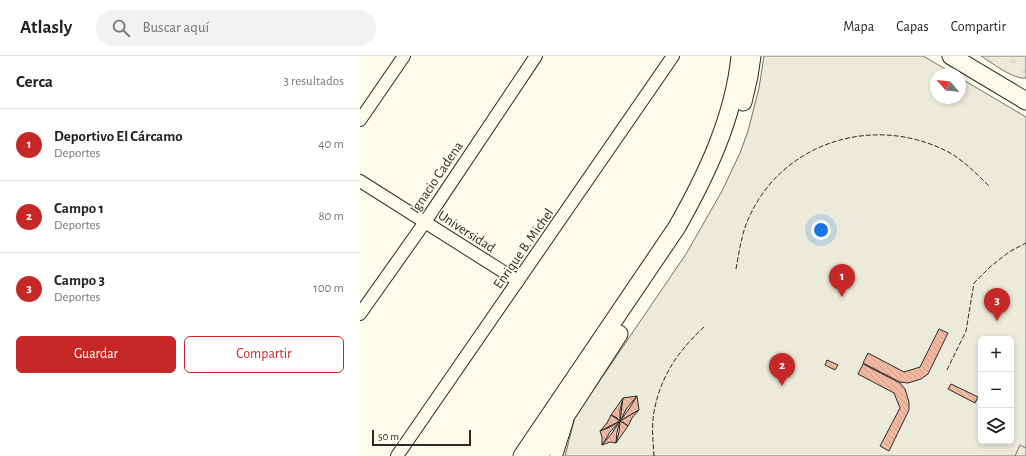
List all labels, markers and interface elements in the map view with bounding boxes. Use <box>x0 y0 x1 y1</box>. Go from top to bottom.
search box <box>96 10 376 46</box>
icon: search <box>110 17 132 39</box>
text: Atlasly <box>20 18 72 37</box>
text: Buscar aquí <box>142 20 209 35</box>
text: Mapa <box>843 20 874 34</box>
text: Capas <box>896 20 929 34</box>
text: Compartir <box>951 20 1006 34</box>
north arrow <box>930 68 966 104</box>
text: Cerca <box>16 73 53 90</box>
text: 3 resultados <box>284 75 344 88</box>
text: Deportivo El Cárcamo <box>54 129 183 144</box>
text: 1 <box>27 138 31 151</box>
text: 40 m <box>318 138 344 151</box>
street label: Ignacio Cadena <box>408 139 466 216</box>
text: Deportes <box>54 147 100 160</box>
text: Campo 1 <box>54 201 104 216</box>
street label: Enrique B. Michel <box>491 206 557 291</box>
street label: Universidad <box>435 208 498 255</box>
text: 2 <box>26 210 32 223</box>
text: 80 m <box>318 210 344 223</box>
text: Deportes <box>54 219 100 232</box>
your location <box>811 220 831 240</box>
pin: 1 <box>829 264 855 297</box>
text: Campo 3 <box>54 273 105 288</box>
text: 3 <box>26 282 32 295</box>
text: 100 m <box>313 282 344 295</box>
pin: 3 <box>984 288 1010 321</box>
text: Deportes <box>54 291 100 304</box>
button: Guardar <box>16 336 176 373</box>
button: Compartir <box>184 336 344 373</box>
map controls <box>978 336 1014 444</box>
button: + <box>978 336 1014 372</box>
pin: 2 <box>769 353 795 386</box>
button: − <box>978 372 1014 408</box>
button: layers <box>978 408 1014 444</box>
scale bar <box>372 428 471 447</box>
text: 50 m <box>378 431 399 442</box>

